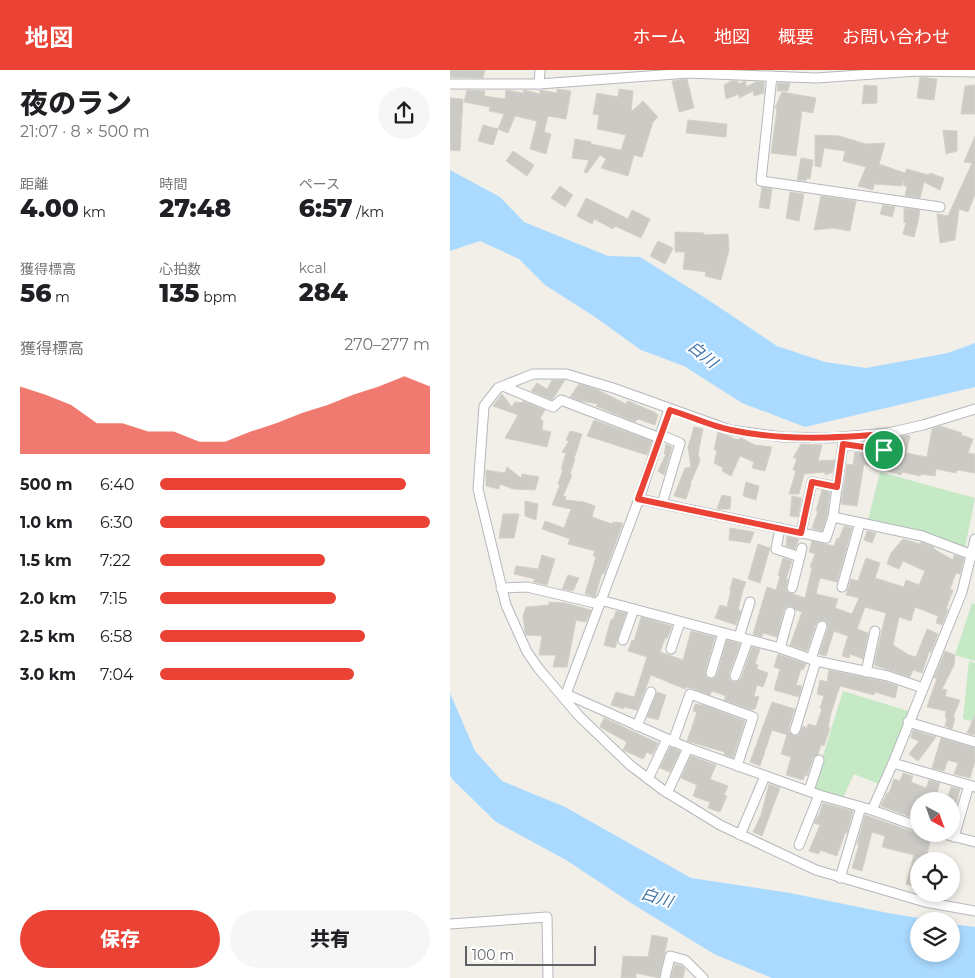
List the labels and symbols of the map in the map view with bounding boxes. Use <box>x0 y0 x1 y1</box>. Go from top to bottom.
water label: 白川 <box>684 337 723 373</box>
pin <box>863 429 905 471</box>
north arrow <box>910 792 960 842</box>
water label: 白川 <box>639 884 677 912</box>
scale bar <box>465 943 596 966</box>

